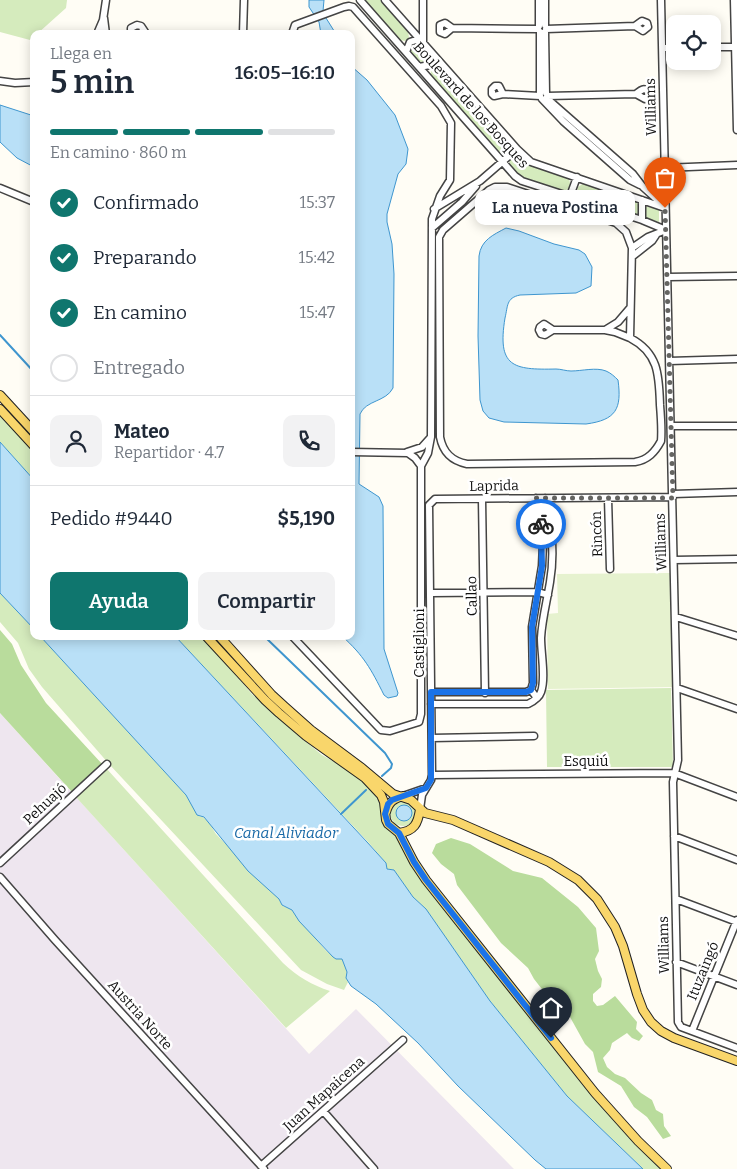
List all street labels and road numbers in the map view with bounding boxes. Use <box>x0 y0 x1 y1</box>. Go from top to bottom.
street label: Boulevard de los Bosques <box>410 38 532 172</box>
street label: Williams <box>642 78 660 136</box>
street label: Laprida <box>469 477 519 495</box>
street label: Rincón <box>588 511 606 557</box>
street label: Williams <box>651 513 671 571</box>
street label: Callao <box>463 576 481 616</box>
street label: Castiglioni <box>411 608 428 678</box>
street label: Esquiú <box>564 753 609 770</box>
street label: Pehuajó <box>20 780 70 828</box>
street label: Williams <box>655 916 673 974</box>
street label: Ituzaingó <box>684 939 722 1003</box>
street label: Austria Norte <box>104 977 176 1053</box>
street label: Juan Mapaicena <box>279 1053 368 1136</box>

